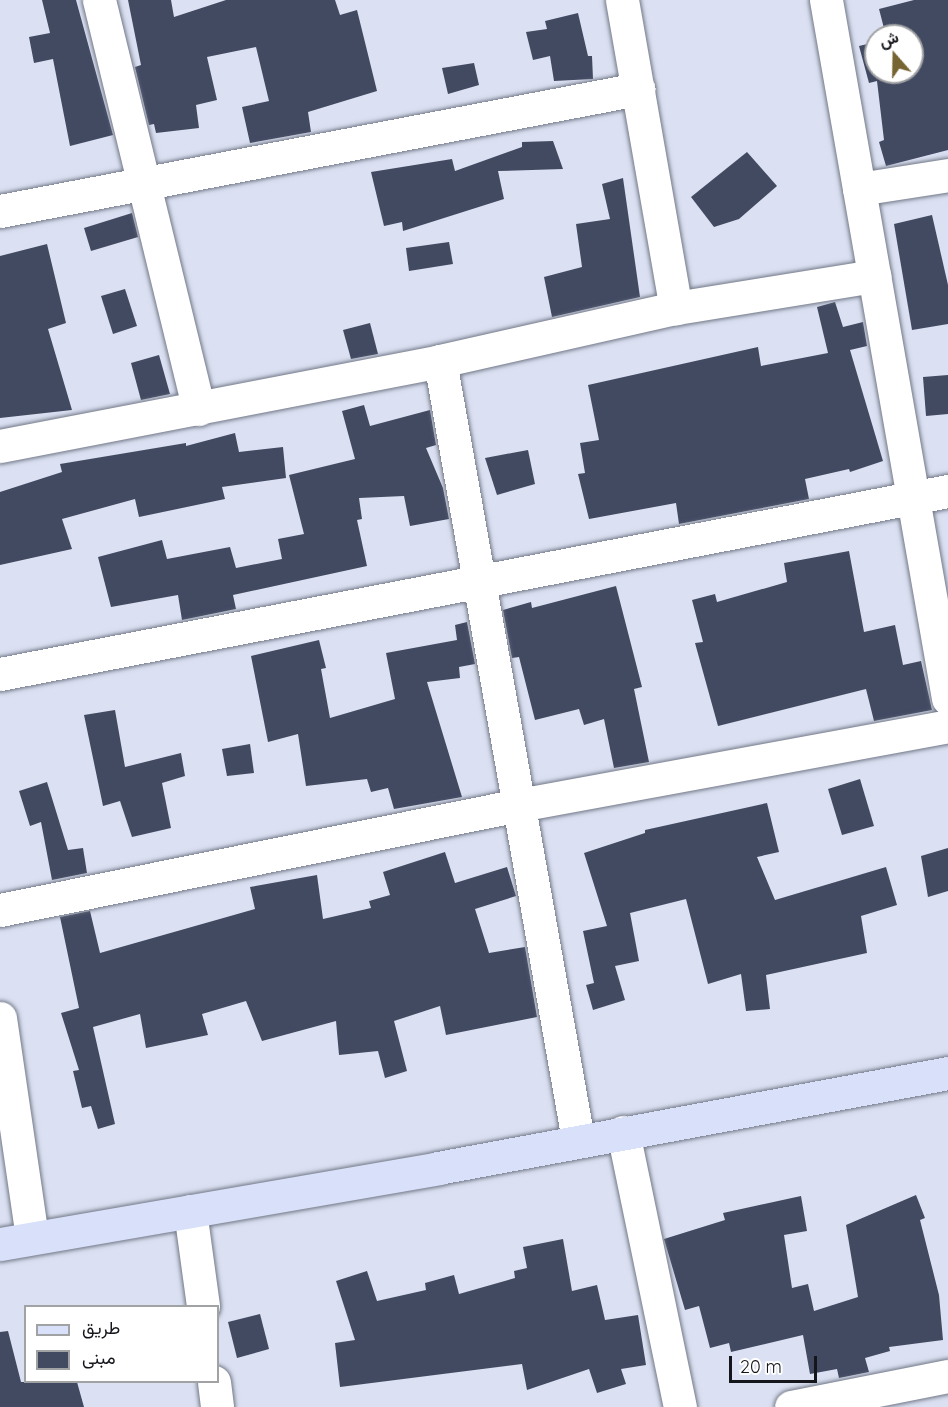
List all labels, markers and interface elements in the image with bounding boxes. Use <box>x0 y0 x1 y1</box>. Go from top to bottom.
north arrow <box>864 24 924 84</box>
text: ش <box>876 26 901 52</box>
legend <box>24 1305 219 1383</box>
text: طريق <box>82 1316 120 1339</box>
scale bar <box>732 1344 820 1382</box>
text: مبنى <box>82 1346 116 1369</box>
text: 20 m <box>740 1355 782 1378</box>

